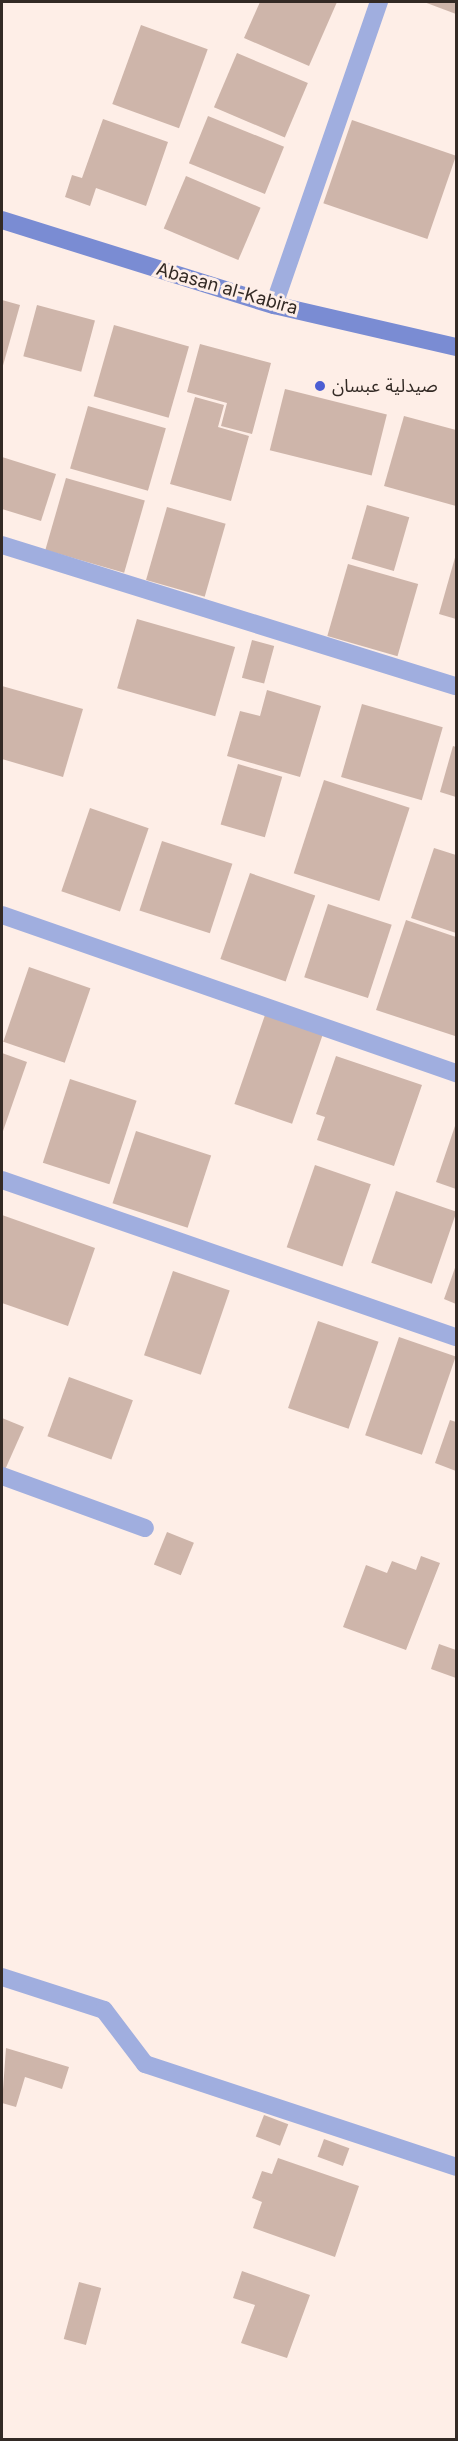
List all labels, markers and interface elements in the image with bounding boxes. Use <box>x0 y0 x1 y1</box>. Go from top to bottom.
street label: Abasan al-Kabira <box>154 258 300 320</box>
place label: صيدلية عبسان <box>332 375 438 397</box>
marker: صيدلية عبسان <box>313 379 327 393</box>

